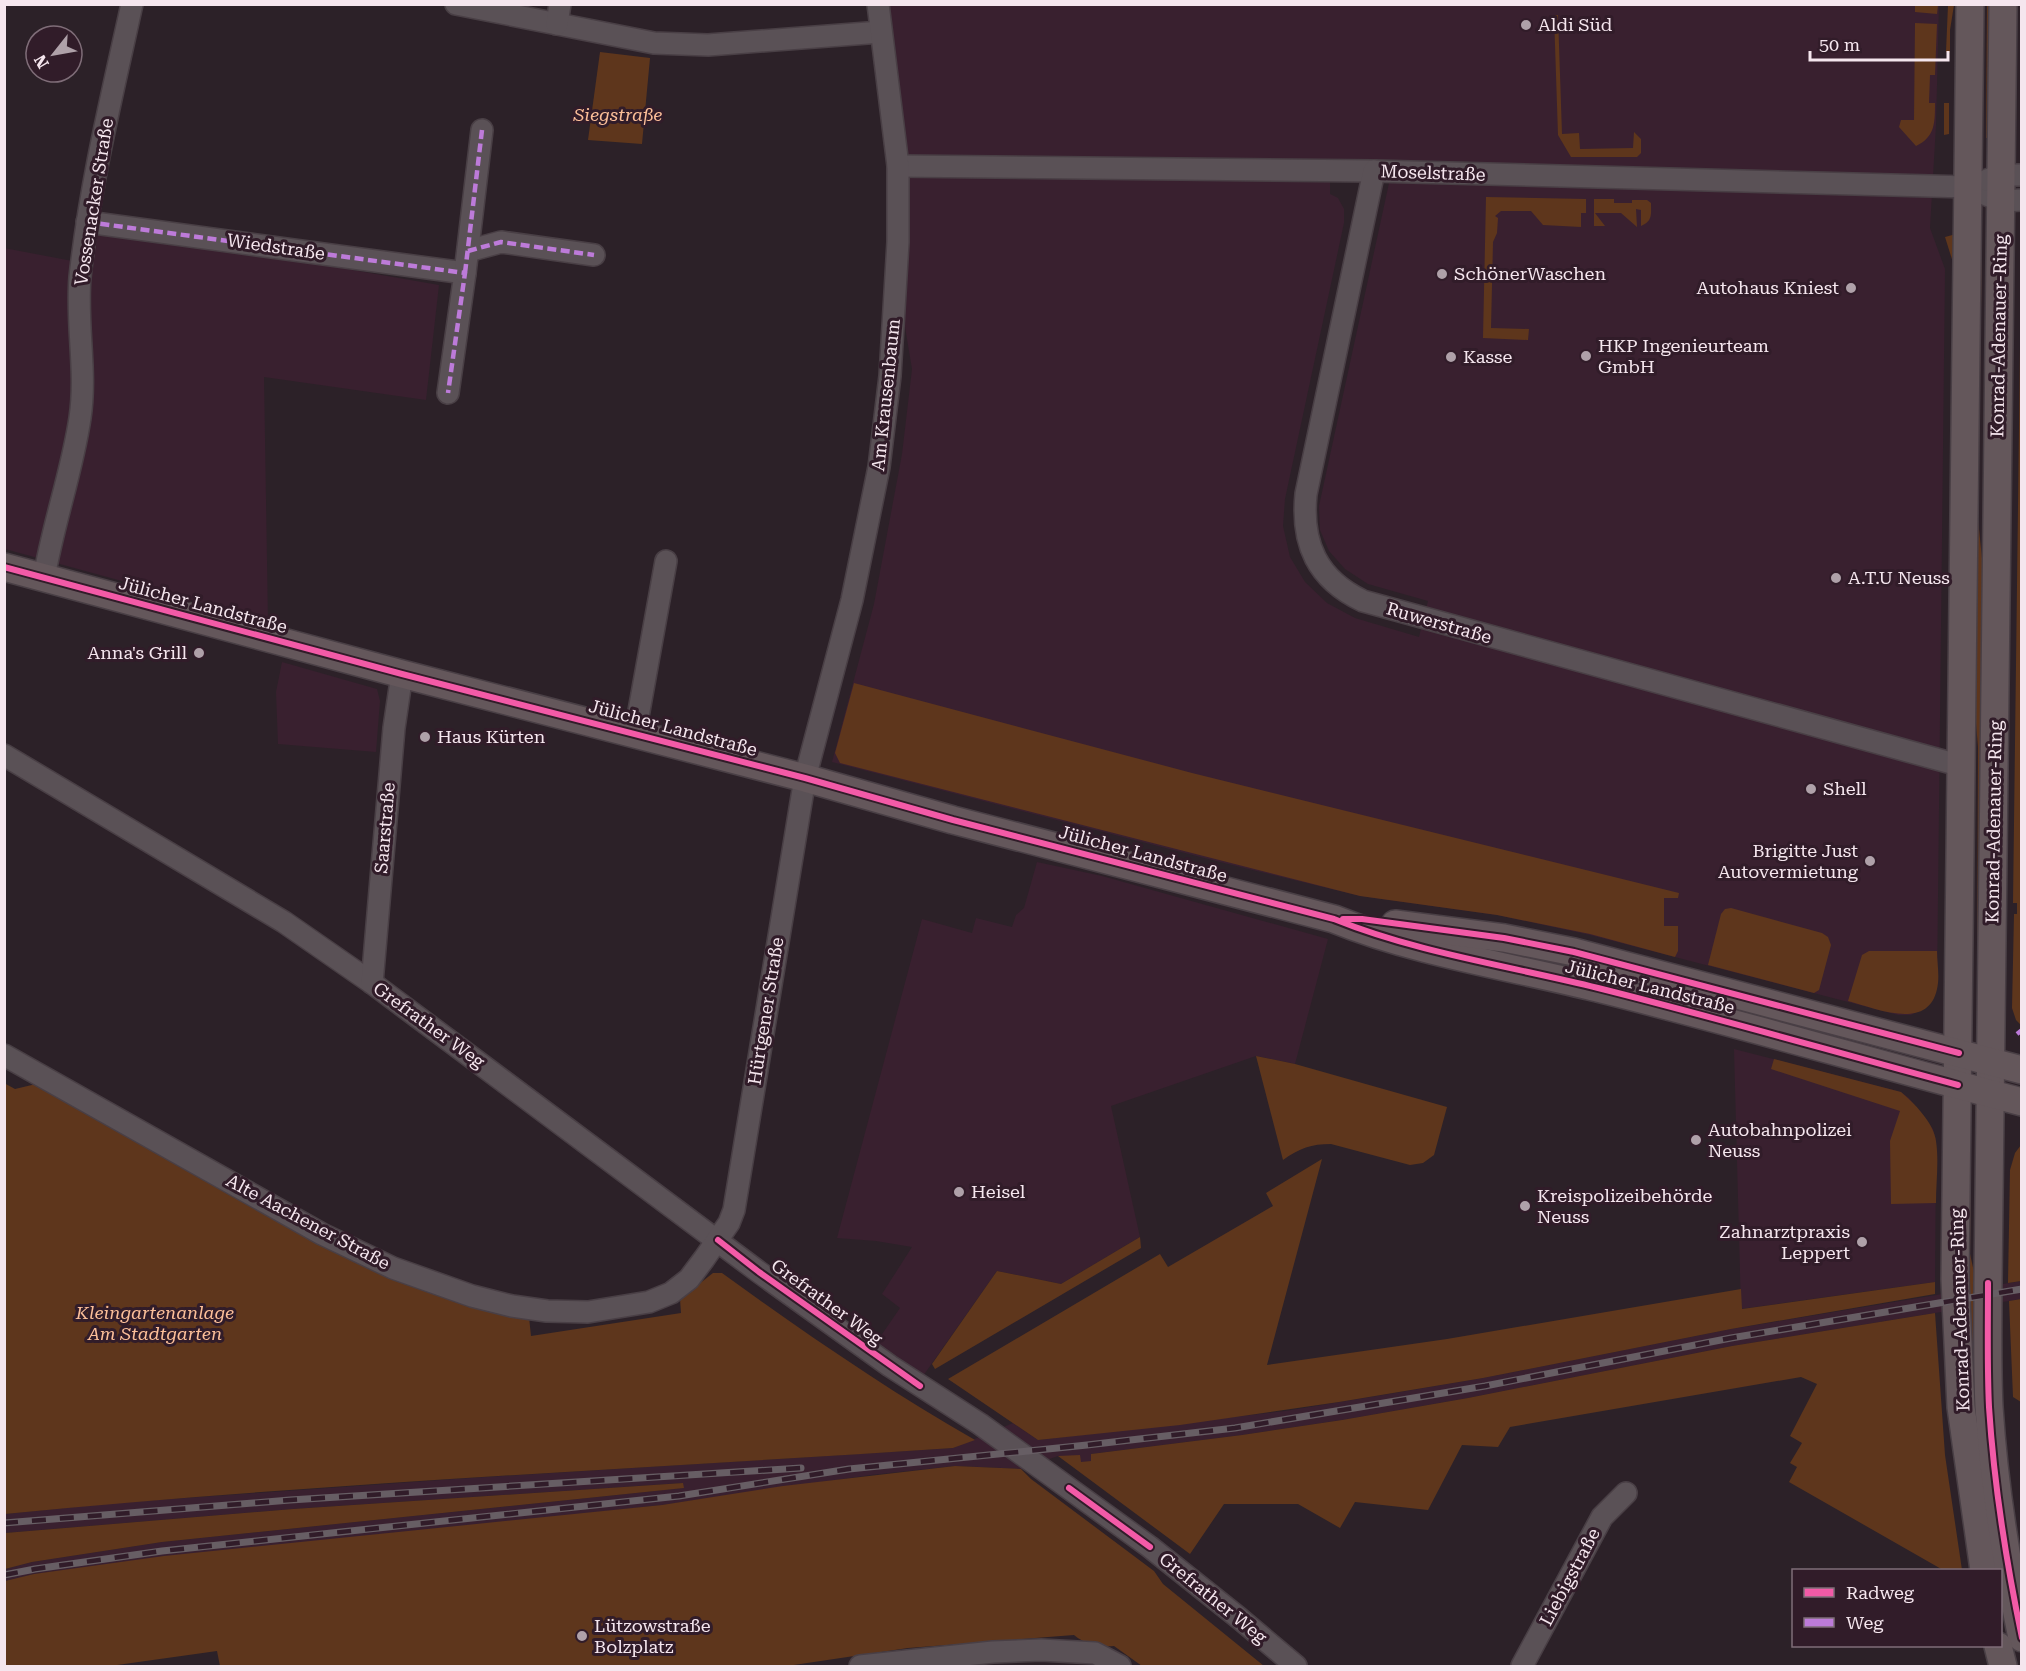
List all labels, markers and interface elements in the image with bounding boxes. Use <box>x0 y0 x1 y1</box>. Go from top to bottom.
place label: Aldi Süd <box>1538 14 1613 35</box>
marker: Aldi Süd <box>1519 18 1533 32</box>
north arrow <box>24 24 84 84</box>
scale bar <box>1810 24 1948 62</box>
text: 50 m <box>1819 34 1860 55</box>
text: N <box>30 51 53 72</box>
park label: Siegstraße <box>573 104 662 125</box>
street label: Vossenacker Straße <box>70 117 117 287</box>
street label: Moselstraße <box>1380 160 1486 185</box>
street label: Wiedstraße <box>226 229 327 264</box>
street label: Konrad-Adenauer-Ring <box>1986 234 2011 438</box>
place label: SchönerWaschen <box>1454 263 1606 284</box>
marker: SchönerWaschen <box>1435 267 1449 281</box>
place label: Autohaus Kniest <box>1697 277 1839 298</box>
marker: Autohaus Kniest <box>1844 281 1858 295</box>
street label: Am Krausenbaum <box>867 318 904 472</box>
place label: HKP Ingenieurteam GmbH <box>1598 335 1769 377</box>
place label: Kasse <box>1463 346 1513 367</box>
marker: HKP Ingenieurteam GmbH <box>1579 349 1593 363</box>
marker: Kasse <box>1444 350 1458 364</box>
place label: A.T.U Neuss <box>1848 567 1950 588</box>
marker: A.T.U Neuss <box>1829 571 1843 585</box>
street label: Jülicher Landstraße <box>117 572 290 637</box>
street label: Ruwerstraße <box>1384 597 1494 648</box>
place label: Anna's Grill <box>88 642 187 663</box>
marker: Anna's Grill <box>192 646 206 660</box>
street label: Jülicher Landstraße <box>587 695 760 760</box>
street label: Konrad-Adenauer-Ring <box>1981 720 2006 924</box>
place label: Haus Kürten <box>437 726 546 747</box>
marker: Haus Kürten <box>418 730 432 744</box>
place label: Shell <box>1823 778 1867 799</box>
street label: Saarstraße <box>370 781 399 874</box>
marker: Shell <box>1804 782 1818 796</box>
street label: Jülicher Landstraße <box>1057 821 1230 886</box>
place label: Brigitte Just Autovermietung <box>1718 840 1859 882</box>
marker: Brigitte Just Autovermietung <box>1863 854 1877 868</box>
street label: Hürtgener Straße <box>743 935 788 1086</box>
street label: Jülicher Landstraße <box>1563 955 1737 1018</box>
street label: Grefrather Weg <box>369 977 490 1072</box>
place label: Autobahnpolizei Neuss <box>1708 1119 1852 1161</box>
marker: Autobahnpolizei Neuss <box>1689 1133 1703 1147</box>
street label: Alte Aachener Straße <box>223 1169 394 1274</box>
place label: Heisel <box>971 1181 1026 1202</box>
marker: Heisel <box>952 1185 966 1199</box>
place label: Kreispolizeibehörde Neuss <box>1537 1185 1712 1227</box>
marker: Kreispolizeibehörde Neuss <box>1518 1199 1532 1213</box>
street label: Konrad-Adenauer-Ring <box>1945 1207 1974 1412</box>
place label: Zahnarztpraxis Leppert <box>1719 1221 1850 1263</box>
marker: Zahnarztpraxis Leppert <box>1855 1235 1869 1249</box>
street label: Grefrather Weg <box>767 1254 888 1349</box>
park label: Kleingartenanlage Am Stadtgarten <box>75 1302 234 1344</box>
street label: Liebigstraße <box>1535 1524 1604 1629</box>
street label: Grefrather Weg <box>1155 1548 1272 1648</box>
legend <box>1792 1569 2002 1647</box>
text: Radweg <box>1846 1582 1915 1603</box>
text: Weg <box>1846 1612 1884 1633</box>
place label: Lützowstraße Bolzplatz <box>594 1615 711 1657</box>
marker: Lützowstraße Bolzplatz <box>575 1629 589 1643</box>

